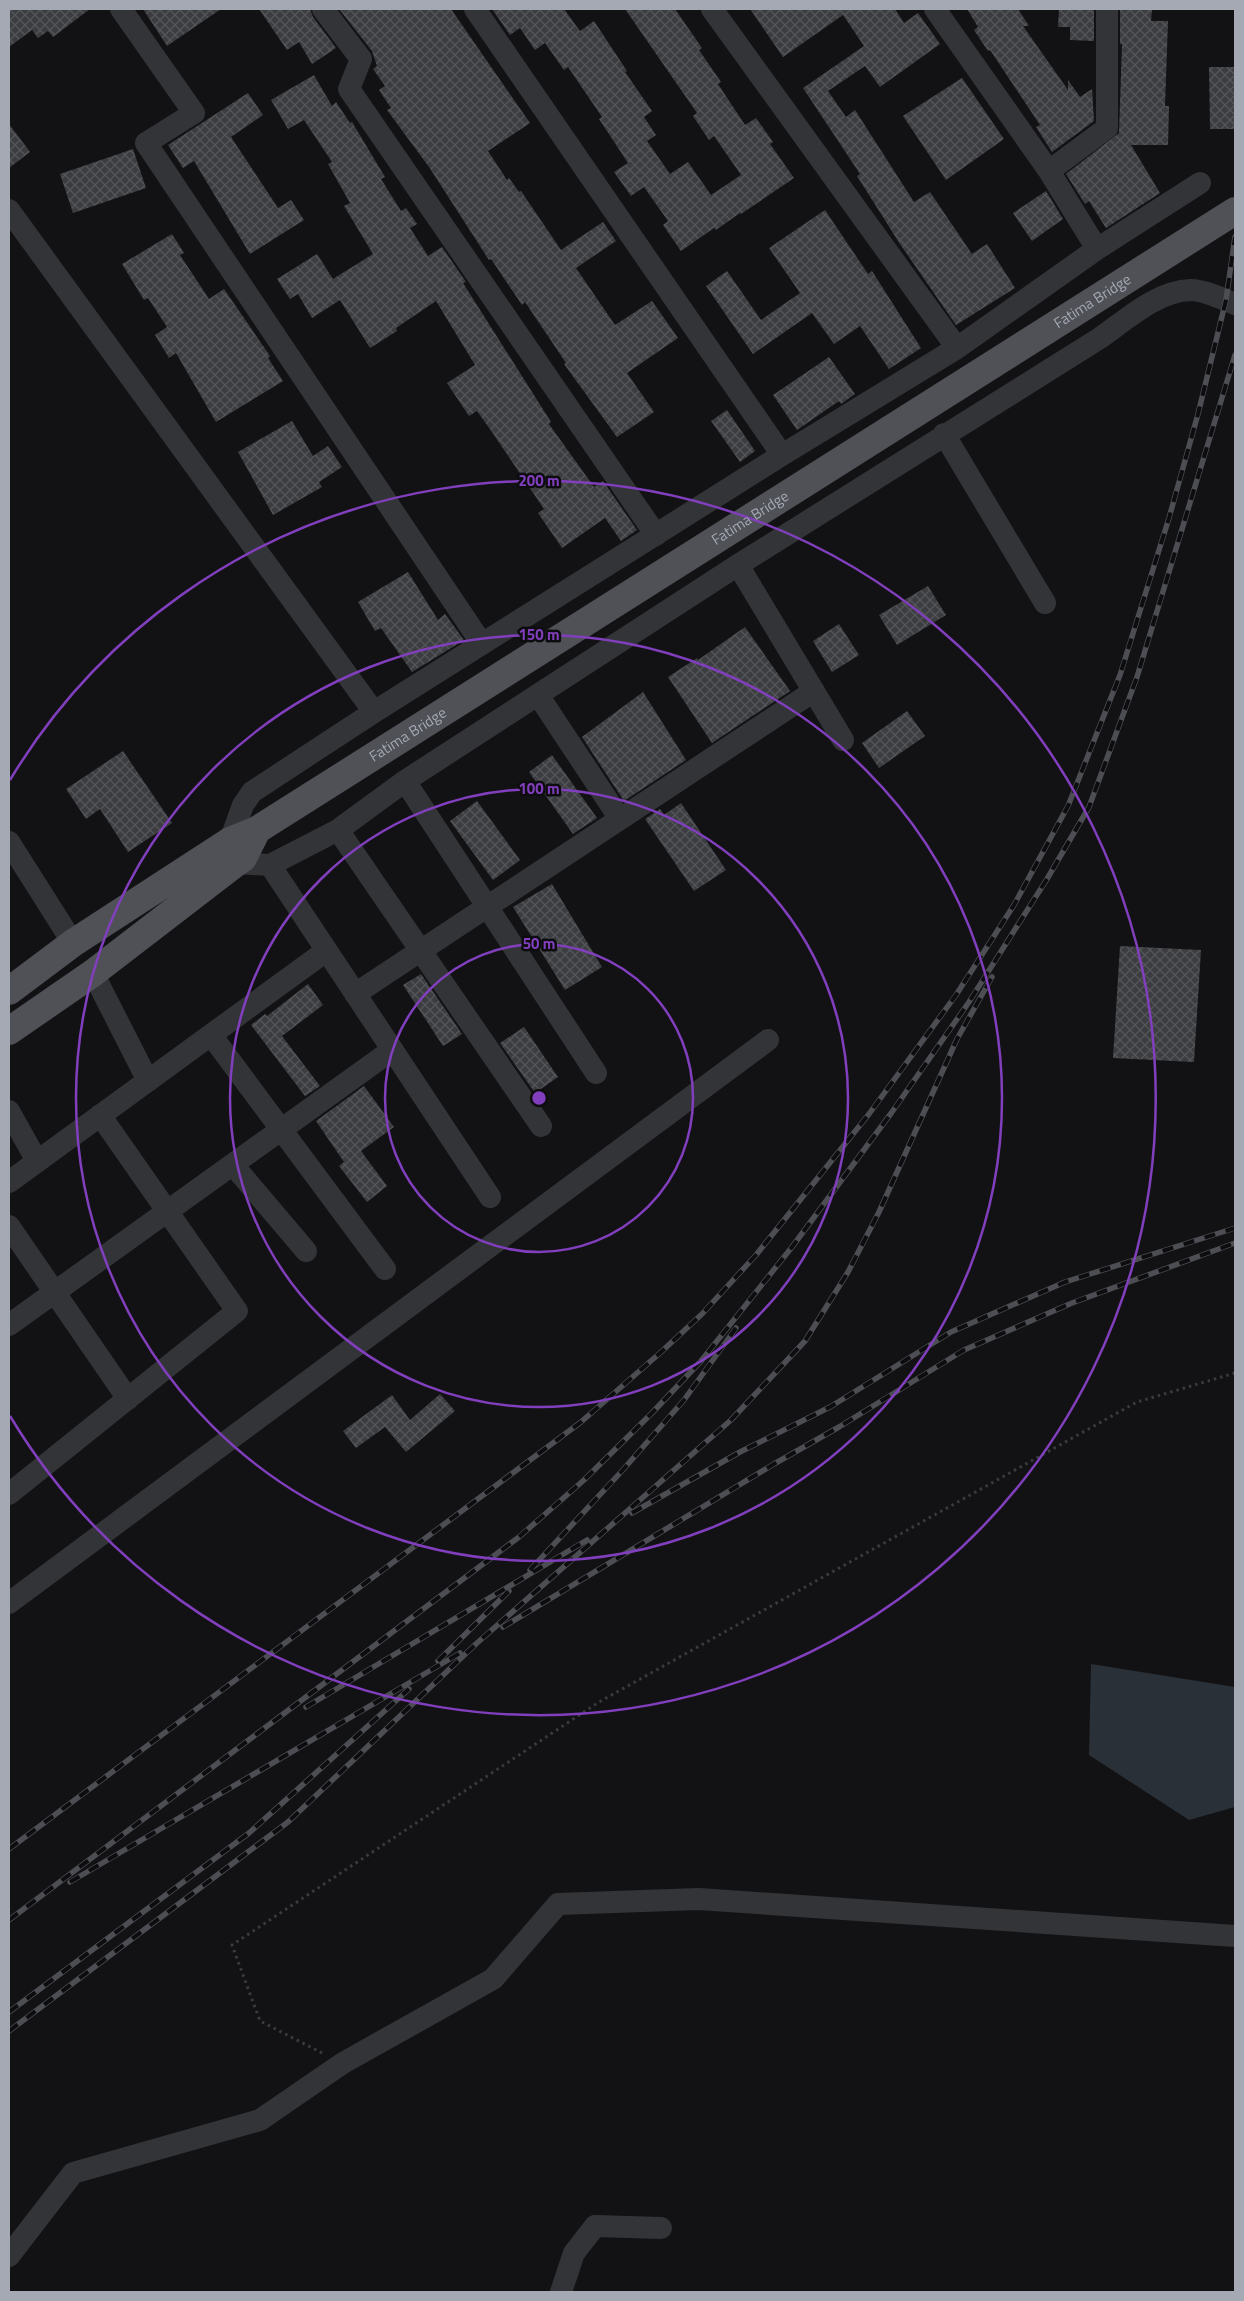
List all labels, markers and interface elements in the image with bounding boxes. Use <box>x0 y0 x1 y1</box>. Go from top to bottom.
street label: Fatima Bridge <box>1049 268 1135 334</box>
text: 200 m <box>518 469 560 492</box>
street label: Fatima Bridge <box>707 484 793 551</box>
text: 150 m <box>518 623 560 646</box>
street label: Fatima Bridge <box>364 701 451 767</box>
text: 100 m <box>518 777 560 800</box>
text: 50 m <box>523 932 555 955</box>
centre of rings <box>530 1089 548 1107</box>

